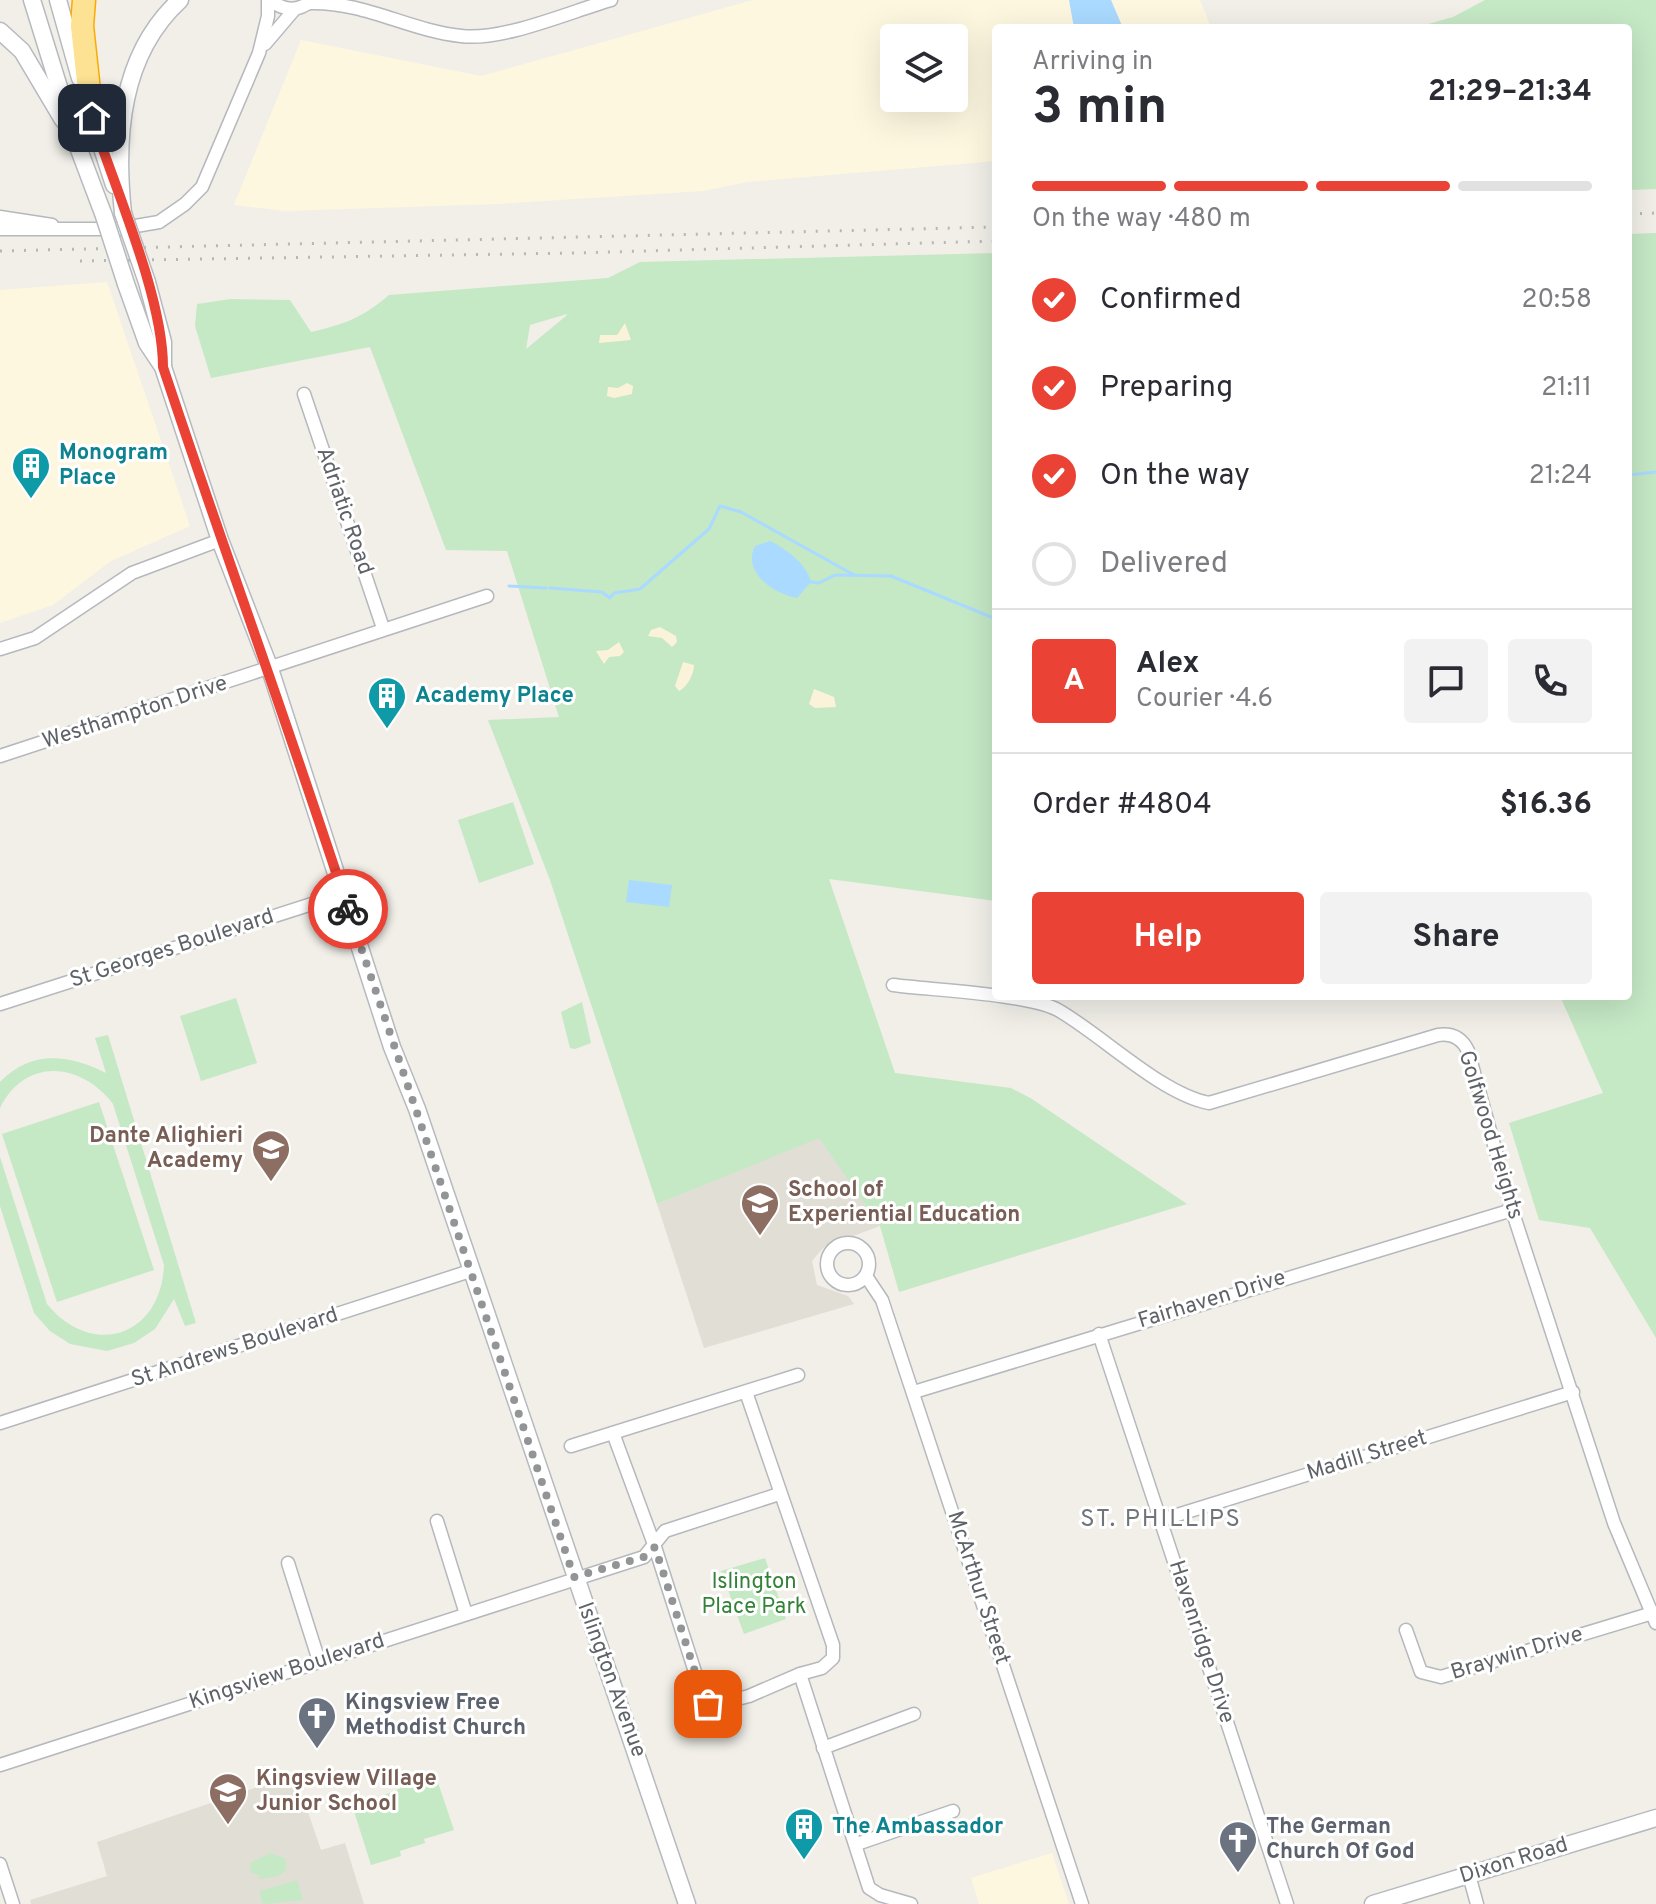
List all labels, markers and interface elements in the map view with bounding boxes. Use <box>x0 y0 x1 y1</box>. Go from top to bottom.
map controls <box>880 24 968 112</box>
button: layers <box>880 24 968 112</box>
text: Arriving in <box>1032 46 1153 79</box>
text: 21:29–21:34 <box>1428 74 1592 111</box>
text: 3 min <box>1032 76 1167 142</box>
pin <box>58 84 126 152</box>
icon: home <box>70 96 114 140</box>
text: On the way · 480 m <box>1032 203 1251 236</box>
icon: check <box>1032 278 1076 322</box>
text: Confirmed <box>1100 282 1242 319</box>
text: 20:58 <box>1522 284 1592 317</box>
icon: check <box>1032 366 1076 410</box>
text: Preparing <box>1100 370 1233 407</box>
text: 21:11 <box>1541 372 1592 405</box>
place label: Monogram Place <box>59 440 168 492</box>
street label: Adriatic Road <box>310 444 378 578</box>
building icon: Monogram Place <box>10 445 52 500</box>
icon: check <box>1032 454 1076 498</box>
text: On the way <box>1100 458 1250 495</box>
text: 21:24 <box>1529 460 1592 493</box>
text: Delivered <box>1100 546 1228 583</box>
button: chat <box>1404 639 1488 723</box>
button: phone <box>1508 639 1592 723</box>
text: Alex <box>1136 646 1200 683</box>
text: A <box>1063 663 1085 700</box>
street label: Westhampton Drive <box>39 670 231 756</box>
building icon: Academy Place <box>366 675 408 730</box>
place label: Academy Place <box>415 683 574 710</box>
text: Courier · 4.6 <box>1136 683 1273 716</box>
text: Order #4804 <box>1032 787 1212 824</box>
text: $16.36 <box>1500 787 1592 824</box>
courier <box>308 869 388 949</box>
icon: bike <box>326 887 370 931</box>
button: Help <box>1032 892 1304 984</box>
button: Share <box>1320 892 1592 984</box>
street label: St Georges Boulevard <box>67 903 277 995</box>
street label: Golfwood Heights <box>1452 1047 1528 1223</box>
place label: Dante Alighieri Academy <box>89 1123 243 1175</box>
school or university icon: Dante Alighieri Academy <box>250 1128 292 1183</box>
place label: School of Experiential Education <box>788 1177 1020 1229</box>
school or university icon: School of Experiential Education <box>739 1182 781 1237</box>
street label: Fairhaven Drive <box>1135 1265 1289 1335</box>
street label: St Andrews Boulevard <box>128 1302 342 1394</box>
street label: Madill Street <box>1304 1425 1430 1487</box>
district label: ST. PHILLIPS <box>1080 1505 1242 1535</box>
street label: McArthur Street <box>940 1508 1016 1668</box>
street label: Havenridge Drive <box>1162 1557 1240 1727</box>
park label: Islington Place Park <box>701 1569 807 1621</box>
street label: Islington Avenue <box>570 1599 652 1761</box>
street label: Braywin Drive <box>1448 1621 1586 1687</box>
street label: Kingsview Boulevard <box>186 1628 388 1716</box>
pin <box>674 1670 742 1738</box>
icon: bag <box>686 1682 730 1726</box>
place label: Kingsview Free Methodist Church <box>345 1690 526 1742</box>
church icon: Kingsview Free Methodist Church <box>296 1695 338 1750</box>
place label: Kingsview Village Junior School <box>256 1766 437 1818</box>
school or university icon: Kingsview Village Junior School <box>207 1771 249 1826</box>
building icon: The Ambassador <box>783 1806 825 1861</box>
place label: The Ambassador <box>832 1814 1003 1841</box>
place label: The German Church Of God <box>1266 1814 1415 1866</box>
church icon: The German Church Of God <box>1217 1819 1259 1874</box>
street label: Dixon Road <box>1457 1832 1571 1890</box>

